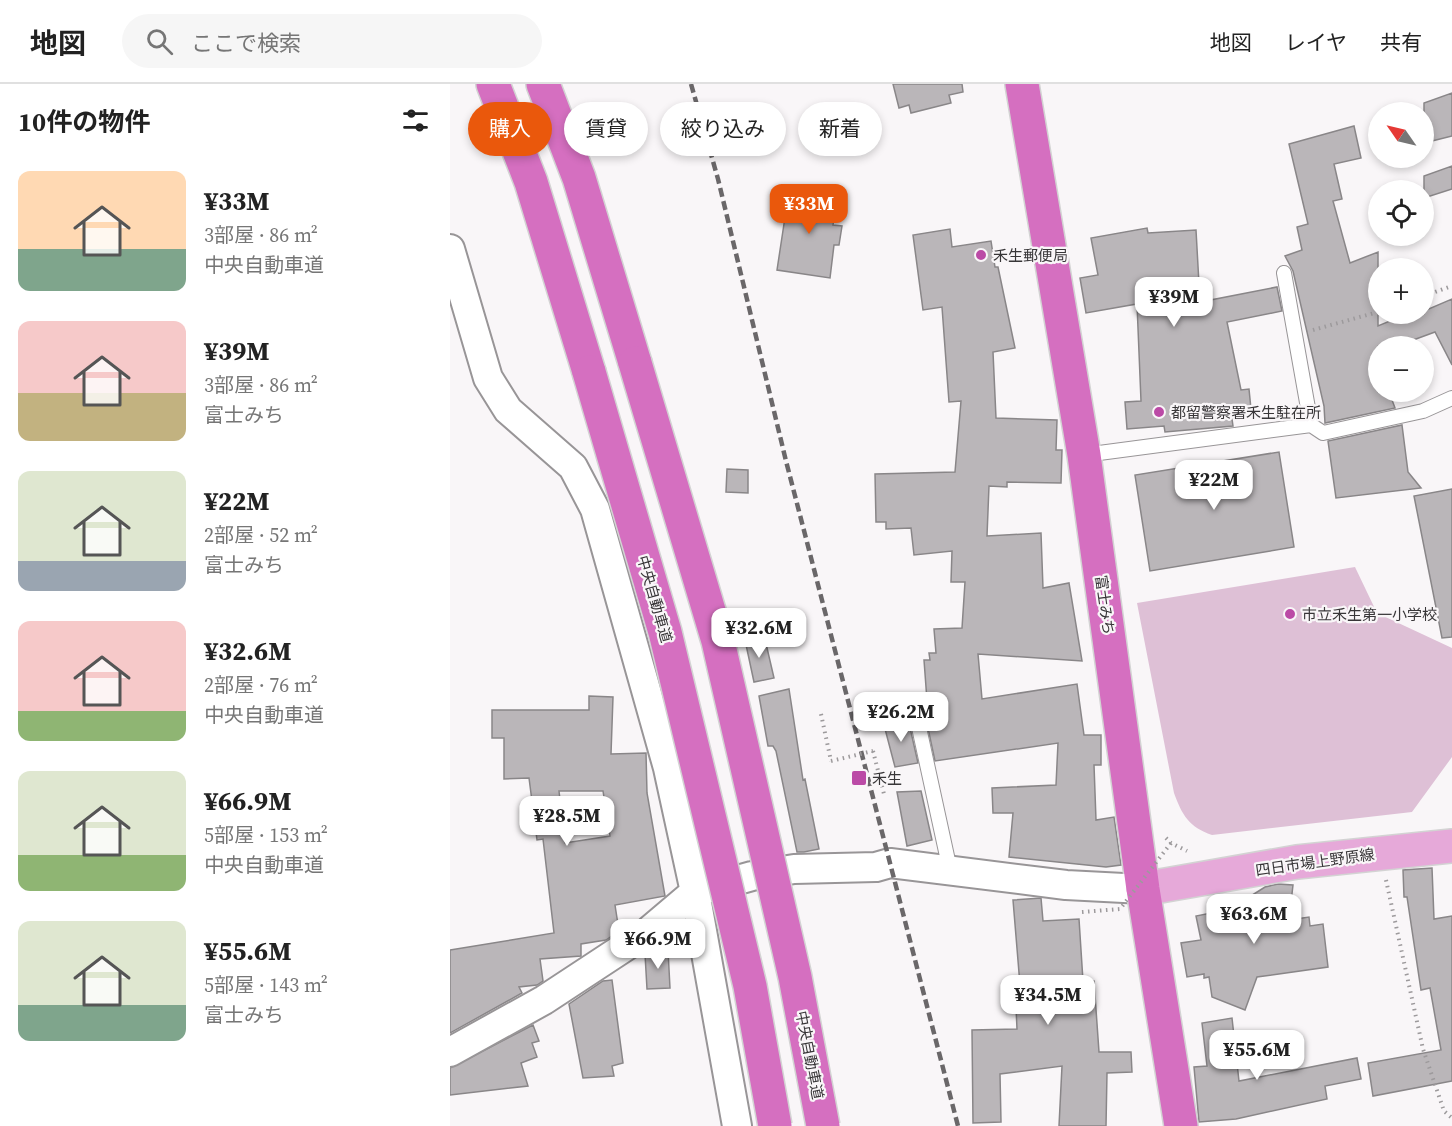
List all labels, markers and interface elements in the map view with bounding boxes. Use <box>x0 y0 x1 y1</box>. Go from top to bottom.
search box <box>122 14 542 68</box>
text: 地図 <box>30 24 86 62</box>
icon: search <box>143 25 176 58</box>
text: ここで検索 <box>191 28 301 58</box>
text: 地図 <box>1210 28 1252 57</box>
text: レイヤ <box>1285 28 1347 57</box>
text: 共有 <box>1380 28 1422 57</box>
chip: 購入 <box>468 102 552 156</box>
chip: 賃貸 <box>564 102 648 156</box>
chip: 絞り込み <box>660 102 786 156</box>
chip: 新着 <box>798 102 882 156</box>
north arrow <box>1368 102 1434 168</box>
map controls <box>1368 102 1434 402</box>
text: 10件の物件 <box>18 104 150 140</box>
icon: filters <box>399 104 432 137</box>
button: locate <box>1368 180 1434 246</box>
text: ¥33M <box>204 183 270 219</box>
pin: ¥33M <box>773 184 845 235</box>
text: ¥33M <box>784 189 834 217</box>
icon: home <box>66 195 138 267</box>
text: 3部屋 · 86 m² <box>204 221 318 249</box>
place label: 禾生郵便局 <box>993 245 1068 266</box>
marker: 禾生郵便局 <box>974 248 988 262</box>
text: 中央自動車道 <box>204 251 324 279</box>
button: + <box>1368 258 1434 324</box>
pin: ¥39M <box>1138 277 1210 328</box>
text: ¥39M <box>1149 282 1199 310</box>
text: ¥39M <box>204 333 270 369</box>
button: − <box>1368 336 1434 402</box>
icon: home <box>66 345 138 417</box>
text: 3部屋 · 86 m² <box>204 371 318 399</box>
text: 富士みち <box>204 401 284 429</box>
place label: 都留警察署禾生駐在所 <box>1171 402 1321 423</box>
marker: 都留警察署禾生駐在所 <box>1152 405 1166 419</box>
pin: ¥22M <box>1178 460 1250 511</box>
text: ¥22M <box>1189 465 1239 493</box>
text: ¥22M <box>204 483 270 519</box>
icon: home <box>66 495 138 567</box>
text: 2部屋 · 52 m² <box>204 521 318 549</box>
text: 富士みち <box>204 551 284 579</box>
street label: 中央自動車道 <box>633 553 677 645</box>
street label: 富士みち <box>1090 574 1120 636</box>
place label: 市立禾生第一小学校 <box>1302 604 1437 625</box>
marker: 市立禾生第一小学校 <box>1283 607 1297 621</box>
pin: ¥32.6M <box>710 608 808 659</box>
text: ¥32.6M <box>725 613 793 641</box>
text: ¥32.6M <box>204 633 291 669</box>
icon: home <box>66 645 138 717</box>
text: 2部屋 · 76 m² <box>204 671 318 699</box>
pin: ¥26.2M <box>852 692 950 743</box>
text: ¥26.2M <box>867 697 935 725</box>
text: 中央自動車道 <box>204 701 324 729</box>
place label: 禾生 <box>872 768 902 789</box>
marker: 禾生 <box>850 769 868 787</box>
text: ¥66.9M <box>204 783 291 819</box>
icon: home <box>66 795 138 867</box>
pin: ¥28.5M <box>518 796 616 847</box>
text: ¥28.5M <box>533 801 601 829</box>
text: 5部屋 · 153 m² <box>204 821 328 849</box>
street label: 四日市場上野原線 <box>1254 843 1376 881</box>
text: 中央自動車道 <box>204 851 324 879</box>
pin: ¥63.6M <box>1205 894 1303 945</box>
text: ¥63.6M <box>1220 899 1288 927</box>
pin: ¥66.9M <box>609 919 707 970</box>
text: ¥66.9M <box>624 924 692 952</box>
text: ¥55.6M <box>204 933 291 969</box>
icon: home <box>66 945 138 1017</box>
text: 5部屋 · 143 m² <box>204 971 328 999</box>
pin: ¥34.5M <box>999 975 1097 1026</box>
text: ¥34.5M <box>1014 980 1082 1008</box>
text: 富士みち <box>204 1001 284 1029</box>
street label: 中央自動車道 <box>791 1009 829 1101</box>
pin: ¥55.6M <box>1208 1030 1306 1081</box>
text: ¥55.6M <box>1223 1035 1291 1063</box>

